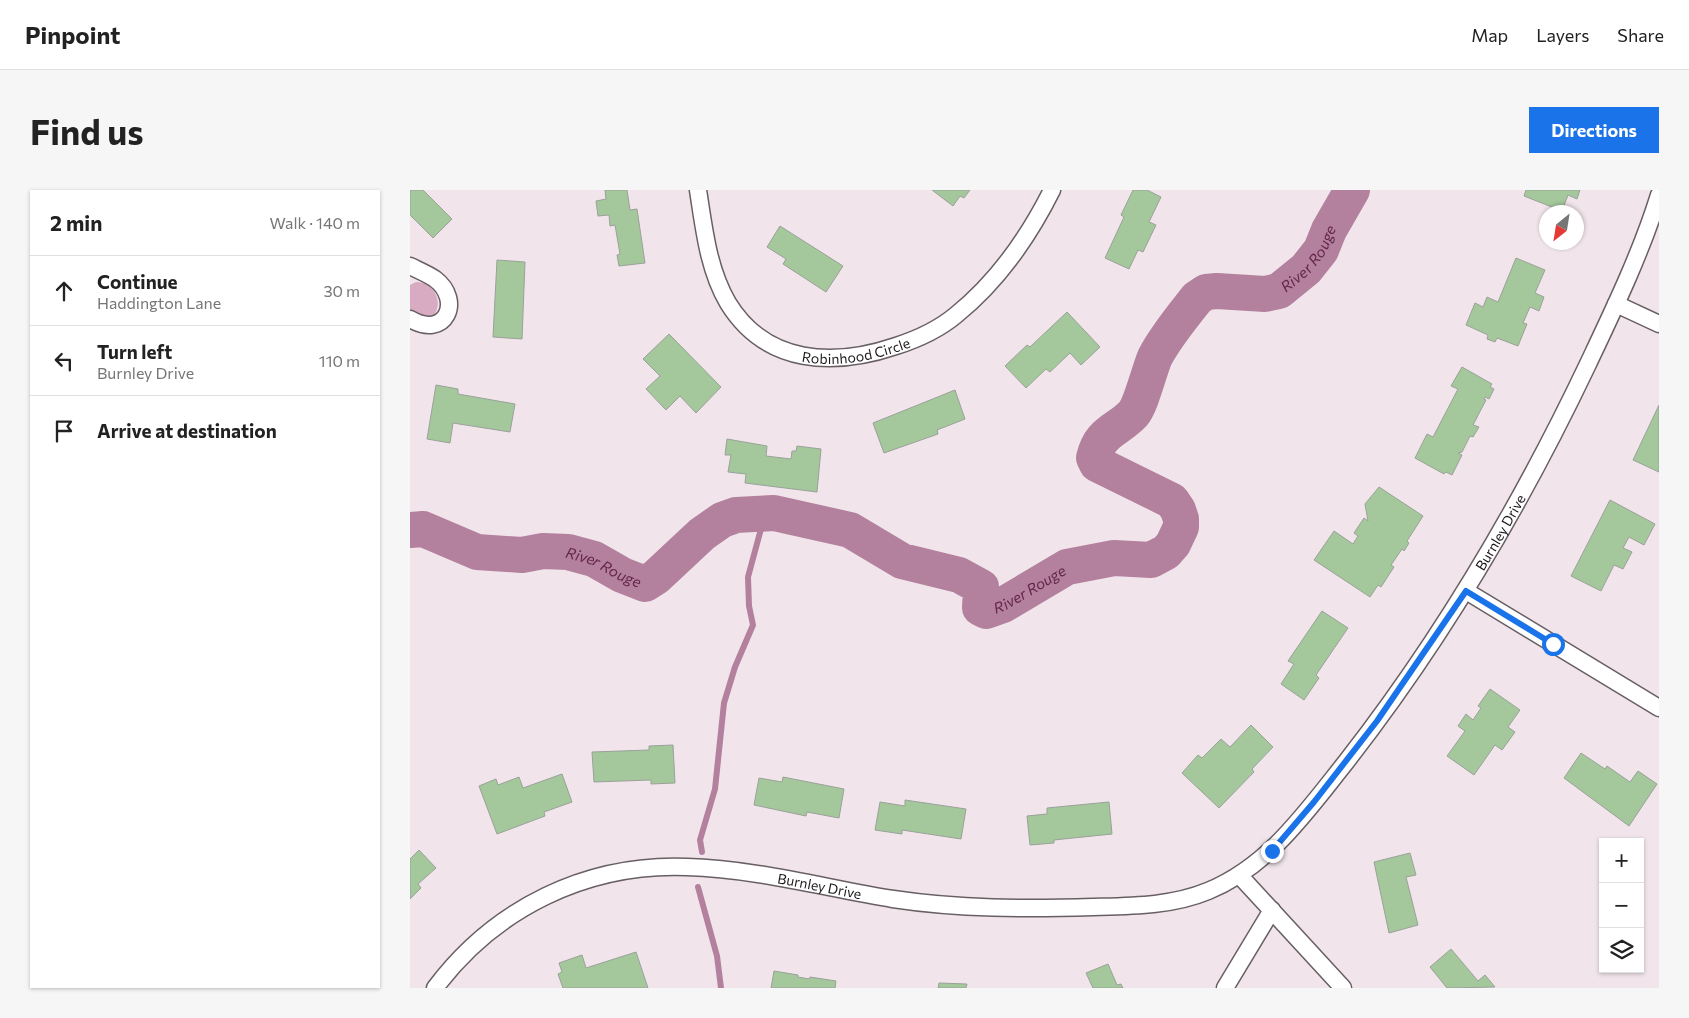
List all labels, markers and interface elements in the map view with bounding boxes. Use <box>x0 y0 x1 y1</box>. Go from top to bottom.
text: Pinpoint <box>25 20 120 49</box>
text: Map <box>1471 24 1508 46</box>
text: Layers <box>1536 24 1589 46</box>
text: Share <box>1617 24 1664 46</box>
button: Directions <box>1529 107 1659 153</box>
text: Find us <box>30 109 144 152</box>
north arrow <box>1539 205 1584 250</box>
text: 2 min <box>50 210 102 235</box>
text: Walk · 140 m <box>270 213 360 232</box>
water label: River Rouge <box>1277 221 1339 295</box>
text: Continue <box>97 270 177 293</box>
icon: ahead <box>50 277 78 305</box>
text: 30 m <box>323 281 360 300</box>
text: Haddington Lane <box>97 293 221 312</box>
street label: Robinhood Circle <box>801 333 912 367</box>
text: Turn left <box>97 340 172 363</box>
icon: left <box>50 347 78 375</box>
text: 110 m <box>319 351 360 370</box>
text: Burnley Drive <box>97 363 194 382</box>
icon: arrive <box>50 417 78 445</box>
text: Arrive at destination <box>97 419 277 442</box>
street label: Burnley Drive <box>1471 491 1528 573</box>
water label: River Rouge <box>564 543 644 591</box>
water label: River Rouge <box>991 561 1069 617</box>
route start <box>1542 633 1565 656</box>
map controls <box>1599 838 1644 973</box>
button: + <box>1599 838 1644 883</box>
route end <box>1261 840 1284 863</box>
street label: Burnley Drive <box>776 869 863 902</box>
button: − <box>1599 883 1644 928</box>
button: layers <box>1599 928 1644 973</box>

